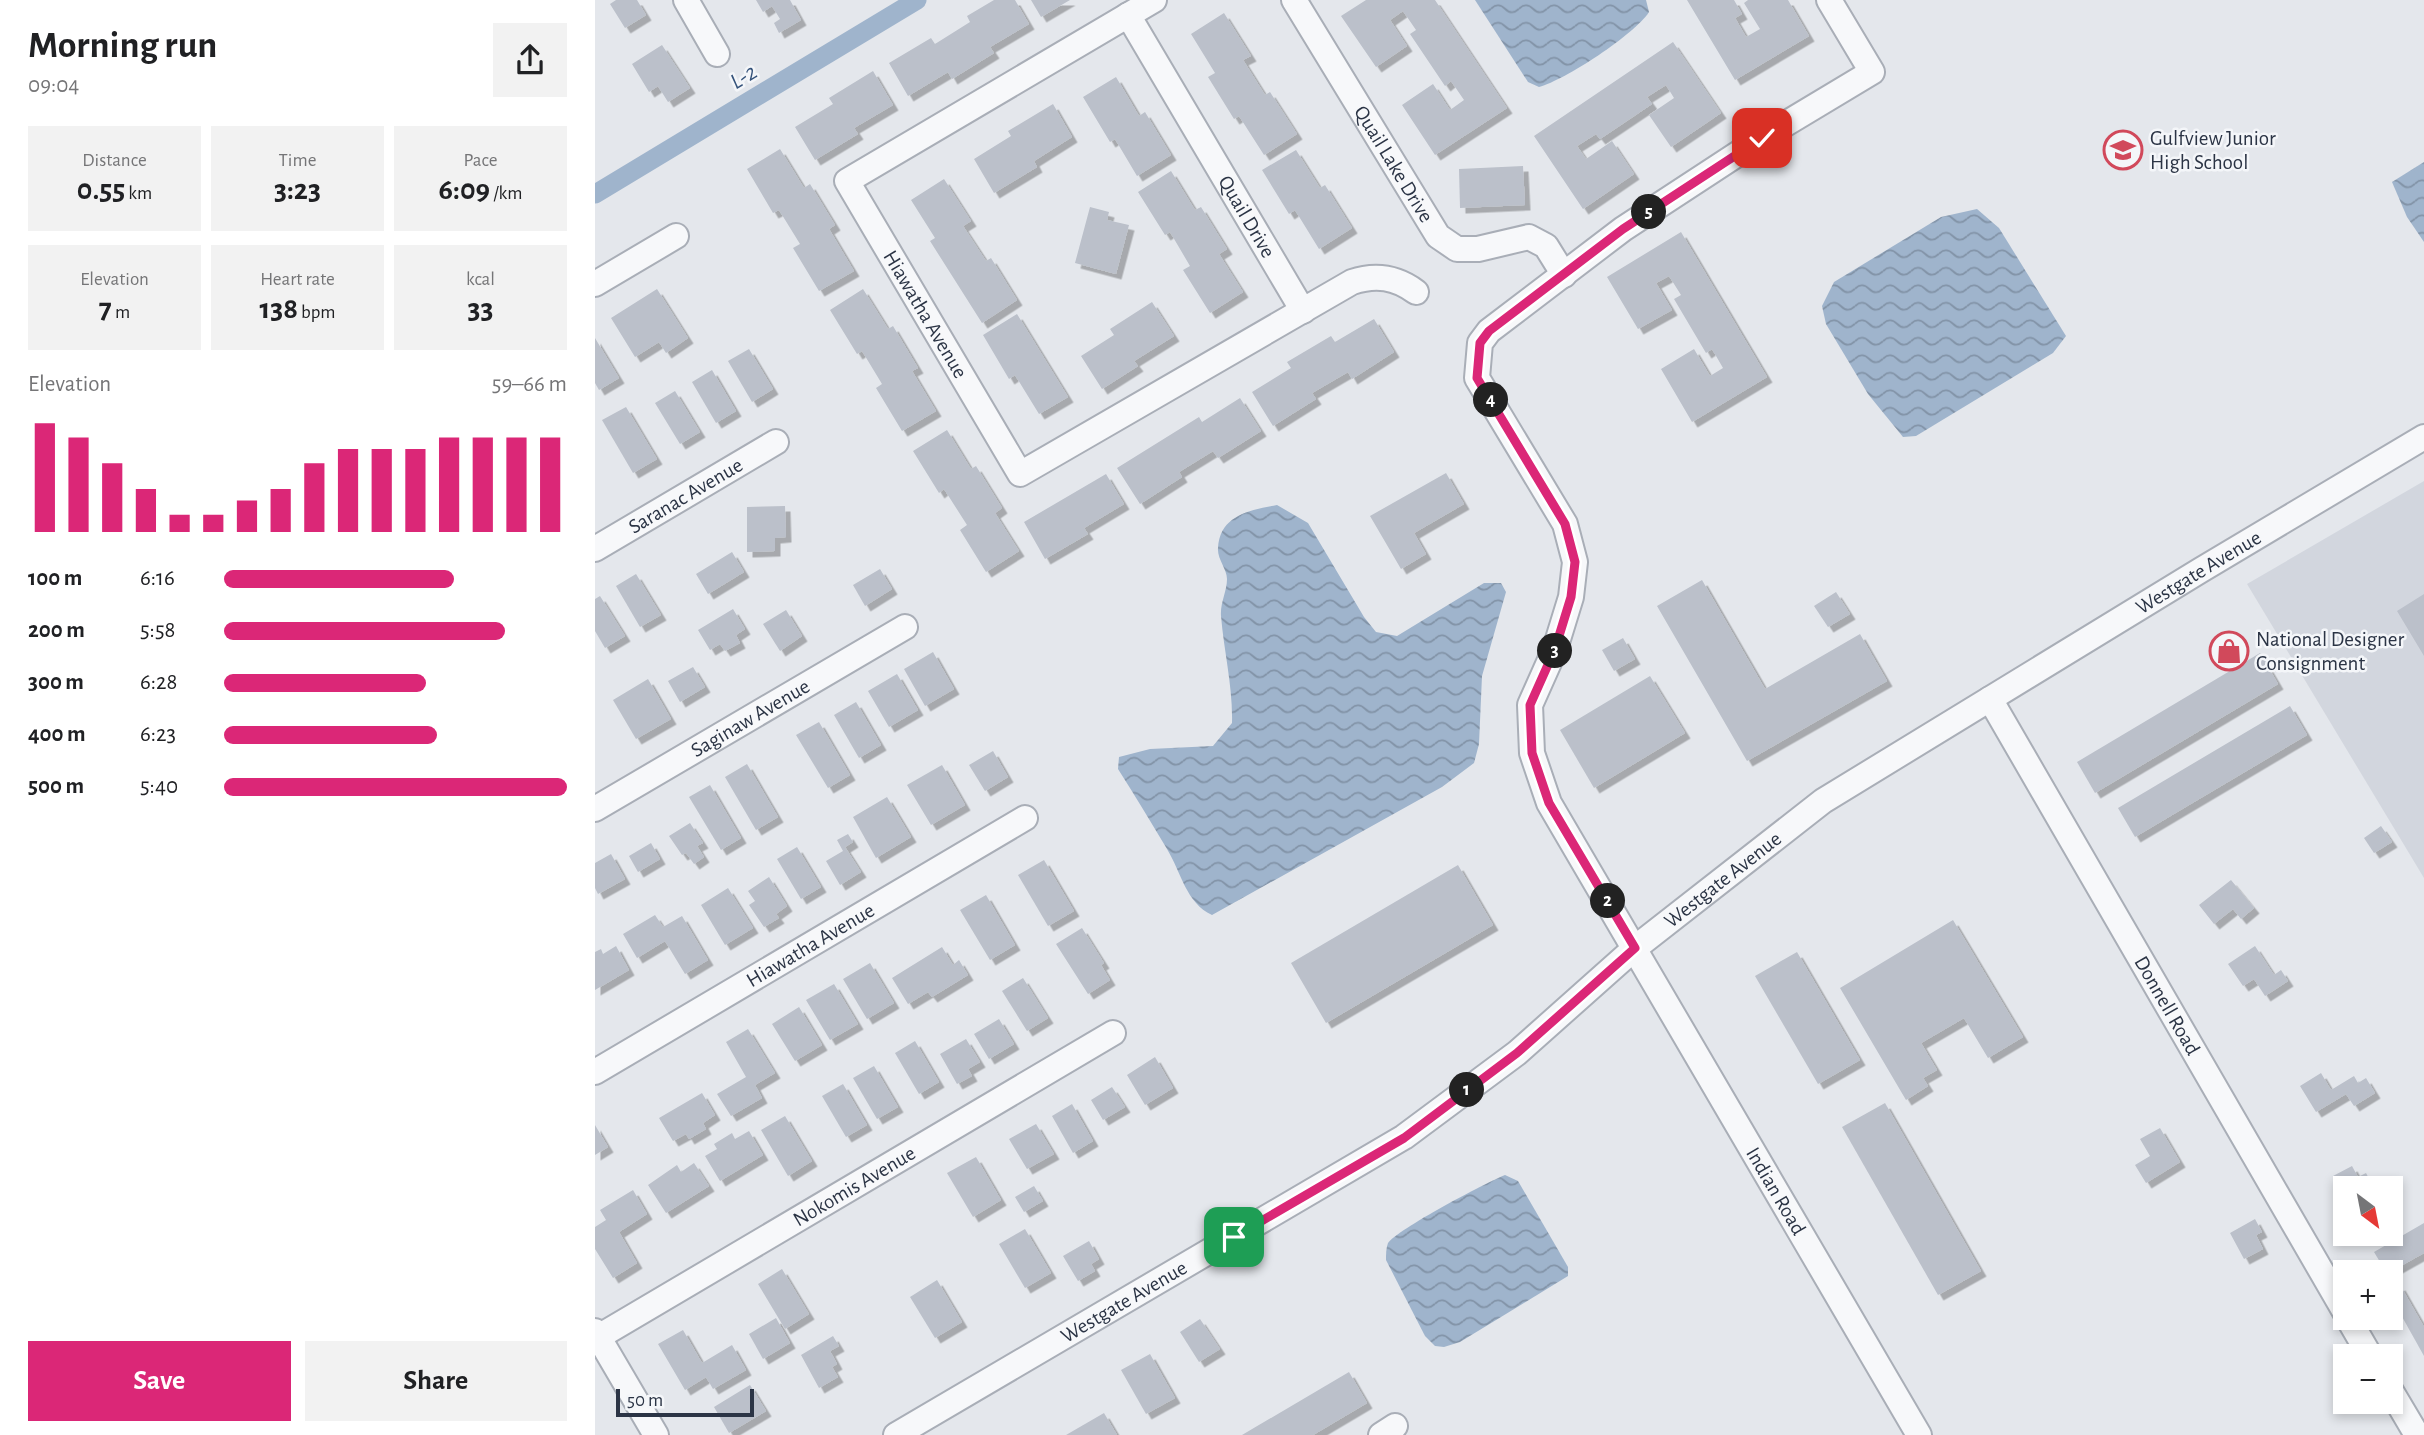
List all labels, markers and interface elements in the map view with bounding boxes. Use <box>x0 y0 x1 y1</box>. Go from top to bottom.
button: share <box>493 23 567 97</box>
text: Morning run <box>28 27 217 65</box>
water label: L-2 <box>726 61 761 94</box>
text: 09:04 <box>28 74 79 97</box>
street label: Quail Lake Drive <box>1350 102 1437 226</box>
pin <box>1732 108 1792 168</box>
icon: check <box>1743 119 1781 157</box>
place label: Gulfview Junior High School <box>2150 128 2276 173</box>
school or university icon: Gulfview Junior High School <box>2102 129 2144 171</box>
text: Distance <box>82 151 147 170</box>
text: Time <box>279 151 316 170</box>
text: Pace <box>463 151 498 170</box>
street label: Quail Drive <box>1214 172 1279 261</box>
text: 0.55 <box>77 175 125 205</box>
text: 3:23 <box>274 175 321 205</box>
text: 6:09 <box>439 175 490 205</box>
text: km <box>125 184 152 203</box>
text: /km <box>490 184 522 203</box>
pin: 5 <box>1631 194 1667 230</box>
text: 5 <box>1644 202 1653 221</box>
street label: Hiawatha Avenue <box>879 247 971 382</box>
text: Elevation <box>80 270 149 289</box>
text: Heart rate <box>260 270 335 289</box>
text: kcal <box>466 270 495 289</box>
text: 7 <box>99 294 112 324</box>
text: 138 <box>259 294 298 324</box>
text: 33 <box>468 294 493 324</box>
text: m <box>112 303 130 322</box>
text: bpm <box>298 303 336 322</box>
text: Elevation <box>28 373 111 396</box>
text: 59–66 m <box>492 373 567 396</box>
pin: 4 <box>1473 382 1509 418</box>
text: 4 <box>1486 390 1495 409</box>
street label: Saranac Avenue <box>625 454 746 538</box>
street label: Westgate Avenue <box>2132 527 2265 618</box>
text: 100 m <box>28 567 82 590</box>
text: 6:16 <box>140 567 175 590</box>
text: 200 m <box>28 619 85 642</box>
text: 5:58 <box>140 619 175 642</box>
place label: National Designer Consignment <box>2256 629 2405 674</box>
shop icon: National Designer Consignment <box>2208 630 2250 672</box>
pin: 3 <box>1537 634 1573 668</box>
text: 3 <box>1550 641 1559 660</box>
text: 300 m <box>28 671 84 694</box>
text: 6:28 <box>140 671 177 694</box>
street label: Saginaw Avenue <box>688 675 813 761</box>
text: 400 m <box>28 723 86 746</box>
text: 6:23 <box>140 723 176 746</box>
text: 500 m <box>28 775 84 798</box>
text: 5:40 <box>140 775 178 798</box>
street label: Westgate Avenue <box>1661 828 1785 932</box>
pin: 2 <box>1591 884 1625 918</box>
text: 2 <box>1603 891 1612 910</box>
street label: Hiawatha Avenue <box>743 899 878 991</box>
street label: Donnell Road <box>2130 953 2204 1059</box>
pin: 1 <box>1449 1072 1485 1108</box>
text: 1 <box>1463 1080 1470 1099</box>
street label: Nokomis Avenue <box>790 1142 919 1230</box>
street label: Indian Road <box>1742 1144 1810 1239</box>
north arrow <box>2333 1176 2403 1246</box>
map controls <box>2333 1176 2403 1414</box>
pin <box>1204 1207 1264 1267</box>
icon: arrive <box>1215 1218 1253 1256</box>
street label: Westgate Avenue <box>1057 1257 1191 1347</box>
button: + <box>2333 1260 2403 1330</box>
button: Save <box>28 1341 291 1421</box>
button: Share <box>305 1341 567 1421</box>
button: − <box>2333 1344 2403 1414</box>
scale bar <box>616 1386 754 1418</box>
text: 50 m <box>627 1391 663 1410</box>

